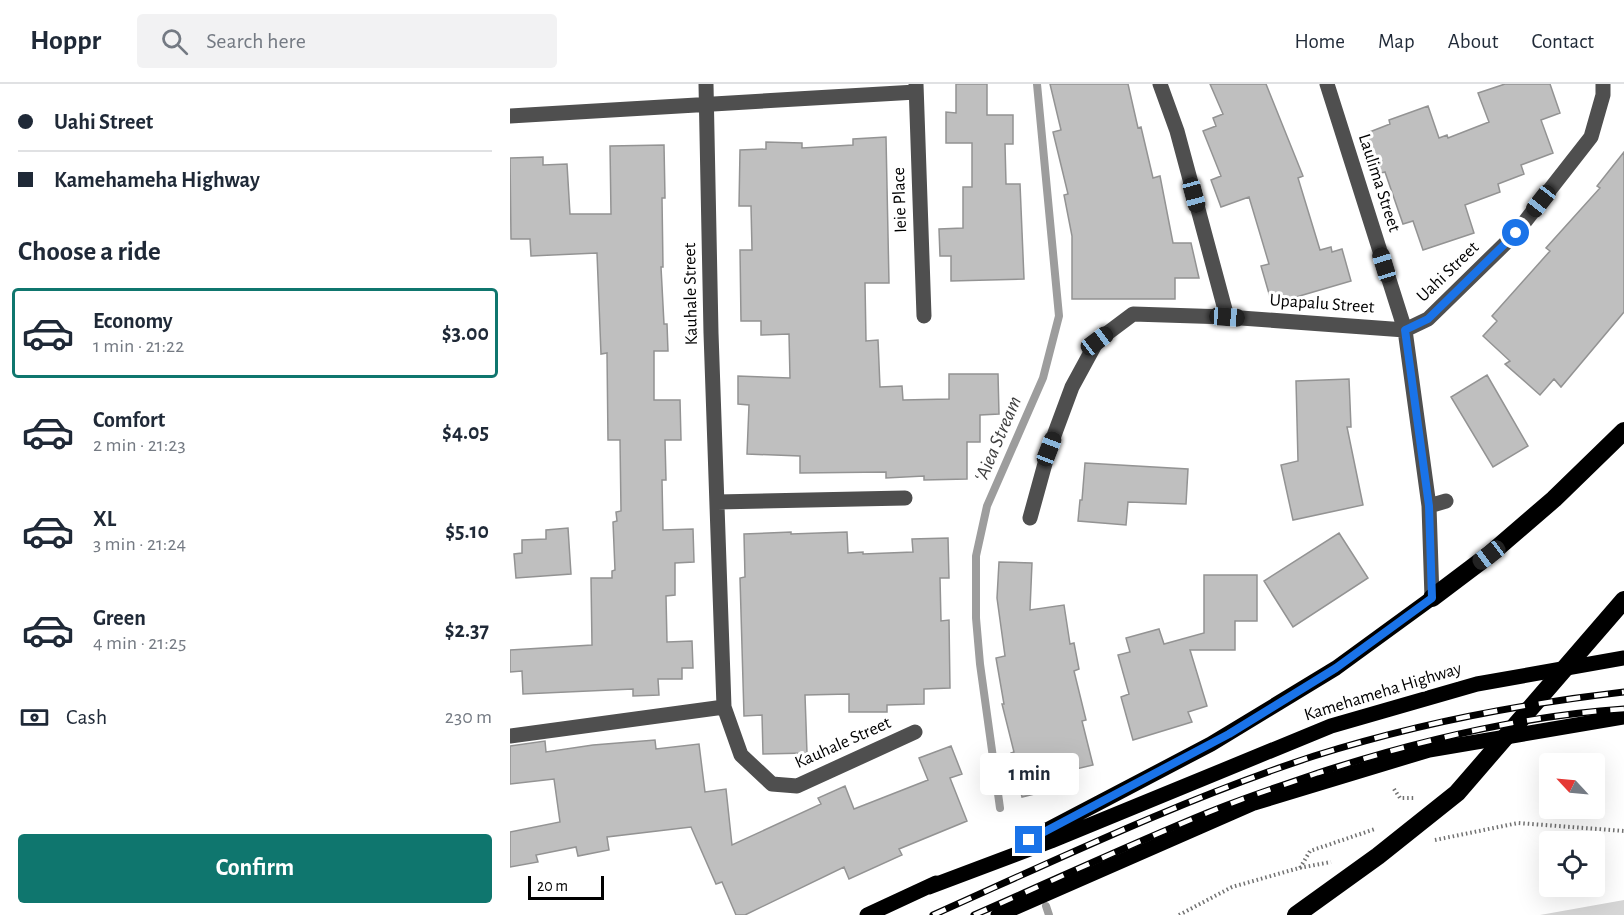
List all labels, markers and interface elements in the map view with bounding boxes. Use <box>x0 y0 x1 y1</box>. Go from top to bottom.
search box <box>137 14 557 68</box>
icon: search <box>158 25 191 58</box>
text: Hoppr <box>30 27 101 55</box>
text: Search here <box>206 30 306 52</box>
text: Home <box>1294 31 1345 52</box>
text: Map <box>1378 31 1415 52</box>
text: About <box>1448 31 1498 52</box>
text: Contact <box>1531 31 1594 52</box>
text: Uahi Street <box>54 111 153 133</box>
street label: Laulima Street <box>1355 132 1403 234</box>
street label: Ieie Place <box>890 167 910 233</box>
text: Kamehameha Highway <box>54 169 260 191</box>
car <box>1181 175 1207 215</box>
car <box>1523 181 1559 221</box>
route start <box>1502 219 1529 246</box>
text: Choose a ride <box>18 238 161 265</box>
street label: Uahi Street <box>1414 238 1483 306</box>
street label: Kauhale Street <box>681 242 701 346</box>
car <box>1370 245 1398 285</box>
street label: Upapalu Street <box>1269 291 1375 317</box>
icon: car <box>21 306 75 360</box>
car <box>1208 307 1246 327</box>
text: Economy <box>93 310 173 332</box>
text: $3.00 <box>442 322 489 344</box>
car <box>1077 323 1117 359</box>
text: 1 min · 21:22 <box>93 336 184 356</box>
water label: ʻAiea Stream <box>971 393 1025 485</box>
icon: car <box>21 405 75 459</box>
text: Comfort <box>93 409 165 431</box>
text: $4.05 <box>442 421 489 443</box>
car <box>1034 429 1064 469</box>
text: 2 min · 21:23 <box>93 435 186 455</box>
icon: car <box>21 504 75 558</box>
text: XL <box>93 508 116 530</box>
text: $5.10 <box>445 520 489 542</box>
text: 3 min · 21:24 <box>93 534 186 554</box>
car <box>1469 537 1509 573</box>
icon: car <box>21 603 75 657</box>
text: Green <box>93 607 146 629</box>
text: $2.37 <box>445 619 489 641</box>
text: 4 min · 21:25 <box>93 633 186 653</box>
street label: Kamehameha Highway <box>1302 659 1464 724</box>
icon: cash <box>18 701 51 734</box>
text: Cash <box>66 706 107 728</box>
text: 230 m <box>445 707 492 727</box>
street label: Kauhale Street <box>792 714 894 772</box>
callout: 1 min <box>980 753 1078 795</box>
north arrow <box>1539 753 1605 819</box>
map controls <box>1539 753 1605 897</box>
text: 1 min <box>1008 764 1051 784</box>
route end <box>1015 826 1042 853</box>
button: locate <box>1539 831 1605 897</box>
button: Confirm <box>18 834 492 903</box>
scale bar <box>528 873 604 900</box>
text: 20 m <box>537 878 568 894</box>

